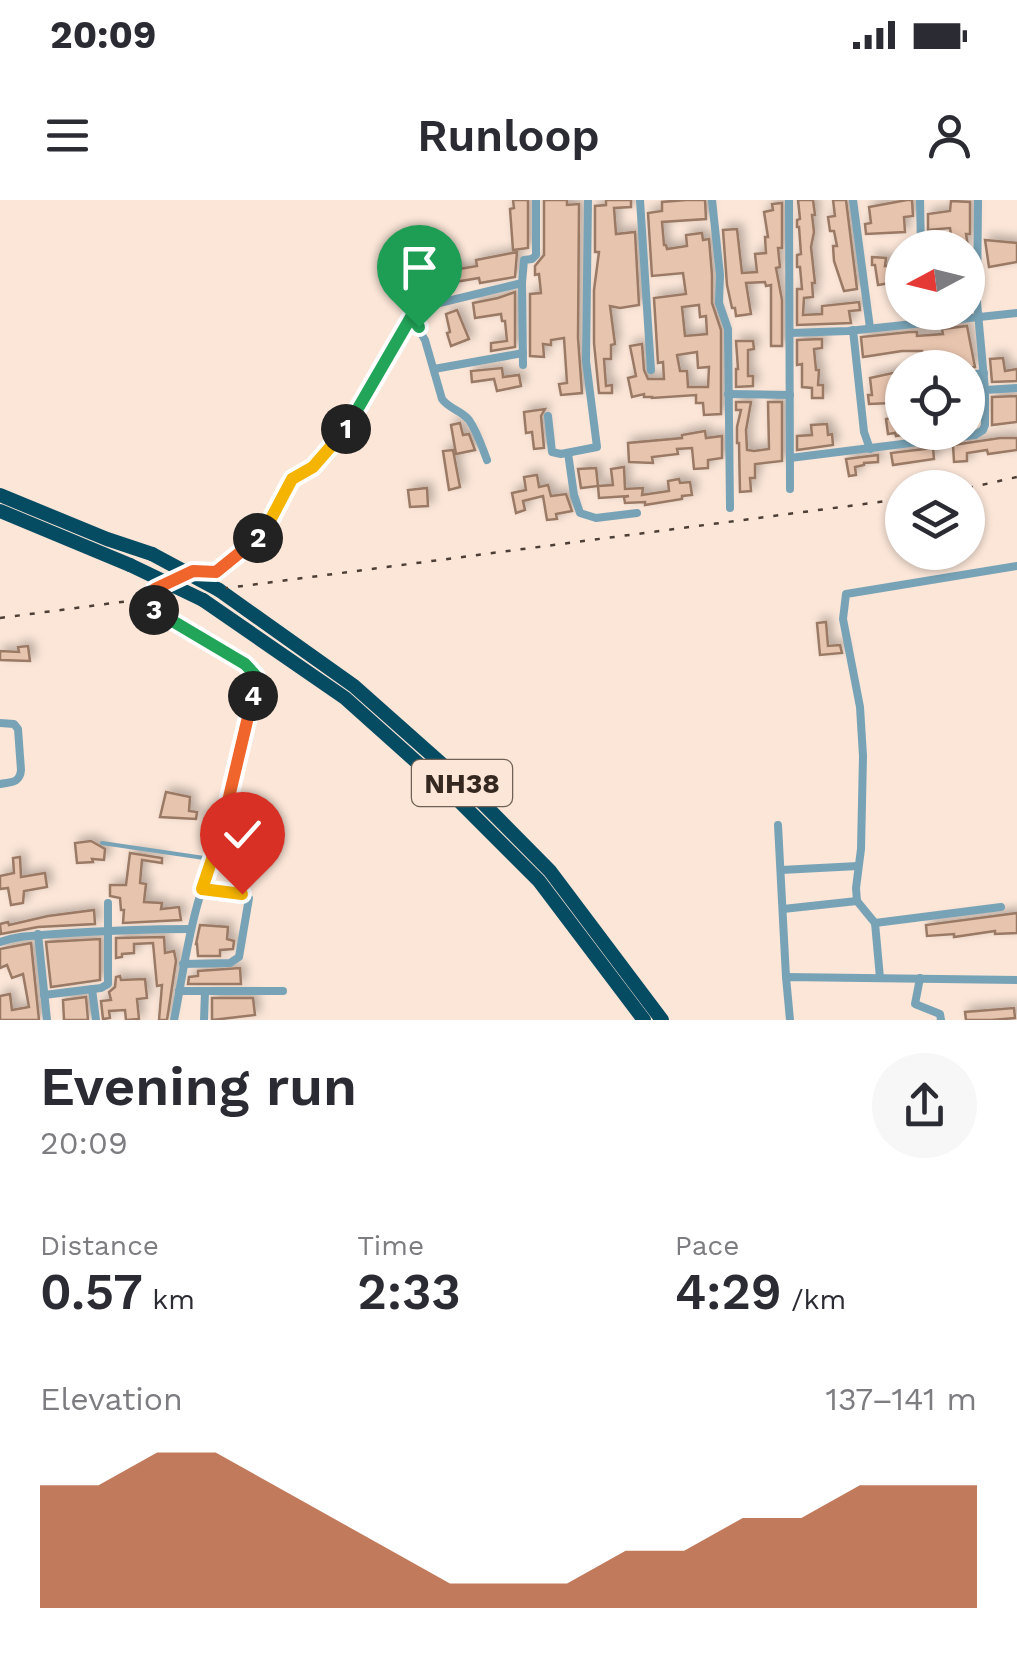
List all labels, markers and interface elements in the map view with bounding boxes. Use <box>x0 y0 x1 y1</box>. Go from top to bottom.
text: 20:09 <box>50 13 156 57</box>
icon: menu <box>40 108 95 163</box>
icon: person <box>922 108 977 163</box>
text: Runloop <box>417 109 600 162</box>
pin <box>377 225 462 328</box>
north arrow <box>885 230 985 330</box>
map controls <box>885 230 985 570</box>
icon: arrive <box>392 240 447 295</box>
button: locate <box>885 350 985 450</box>
pin: 1 <box>321 404 371 454</box>
text: 1 <box>340 412 352 445</box>
button: layers <box>885 470 985 570</box>
pin: 2 <box>233 513 283 563</box>
text: 2 <box>250 521 266 554</box>
pin: 3 <box>129 585 179 635</box>
text: 3 <box>146 593 162 626</box>
pin: 4 <box>228 671 278 721</box>
text: 4 <box>244 679 262 712</box>
road number: NH38 <box>412 760 512 806</box>
pin <box>200 792 285 895</box>
icon: check <box>215 807 270 862</box>
button: share <box>872 1053 977 1158</box>
text: Evening run <box>40 1054 357 1118</box>
text: 20:09 <box>40 1124 128 1162</box>
text: Distance <box>40 1229 159 1262</box>
text: Time <box>357 1229 424 1262</box>
text: Pace <box>675 1229 739 1262</box>
text: 0.57 <box>40 1262 143 1321</box>
text: 2:33 <box>357 1262 461 1321</box>
text: 4:29 <box>675 1262 782 1321</box>
text: km <box>143 1283 195 1316</box>
text: /km <box>782 1283 846 1316</box>
text: Elevation <box>40 1380 183 1418</box>
text: 137–141 m <box>826 1380 977 1418</box>

